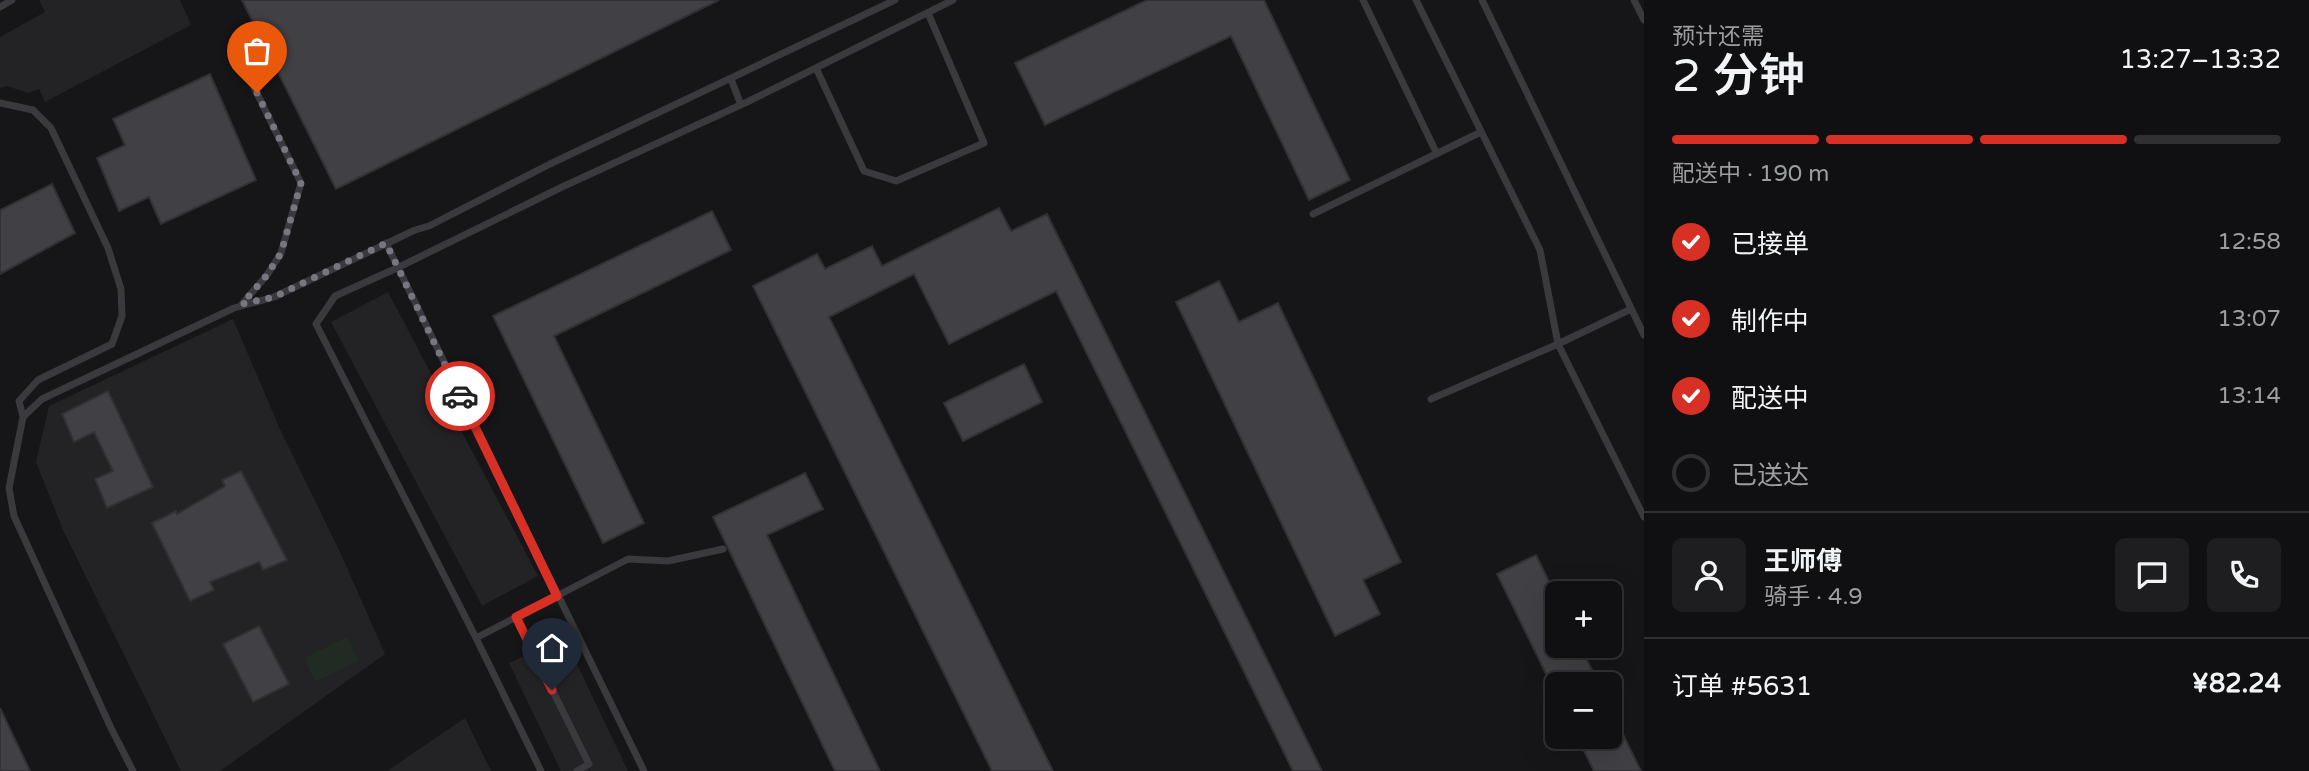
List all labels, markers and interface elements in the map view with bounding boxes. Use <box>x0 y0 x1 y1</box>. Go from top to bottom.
pin <box>227 21 287 93</box>
text: 预计还需 <box>1672 23 1764 51</box>
icon: bag <box>238 32 276 70</box>
text: 13:27–13:32 <box>2120 44 2281 75</box>
text: 2 分钟 <box>1672 49 1805 104</box>
text: 配送中 · 190 m <box>1672 160 1829 188</box>
icon: check <box>1672 223 1710 261</box>
text: 12:58 <box>2217 228 2281 256</box>
text: 已接单 <box>1731 229 1809 260</box>
icon: check <box>1672 300 1710 338</box>
text: 13:07 <box>2217 305 2281 333</box>
text: 制作中 <box>1731 306 1809 337</box>
courier <box>425 361 495 431</box>
icon: car <box>441 377 479 415</box>
icon: check <box>1672 377 1710 415</box>
text: 13:14 <box>2217 382 2281 410</box>
text: 配送中 <box>1731 383 1809 414</box>
text: 已送达 <box>1731 460 1809 491</box>
button: person <box>1672 538 1746 612</box>
button: chat <box>2115 538 2189 612</box>
button: phone <box>2207 538 2281 612</box>
text: 王师傅 <box>1764 546 1842 577</box>
map controls <box>1545 581 1622 749</box>
button: + <box>1545 581 1622 658</box>
text: 骑手 · 4.9 <box>1764 583 1863 611</box>
pin <box>522 618 582 690</box>
icon: home <box>533 629 571 667</box>
text: ¥82.24 <box>2192 668 2281 699</box>
text: 订单 #5631 <box>1672 671 1812 702</box>
button: − <box>1545 672 1622 749</box>

